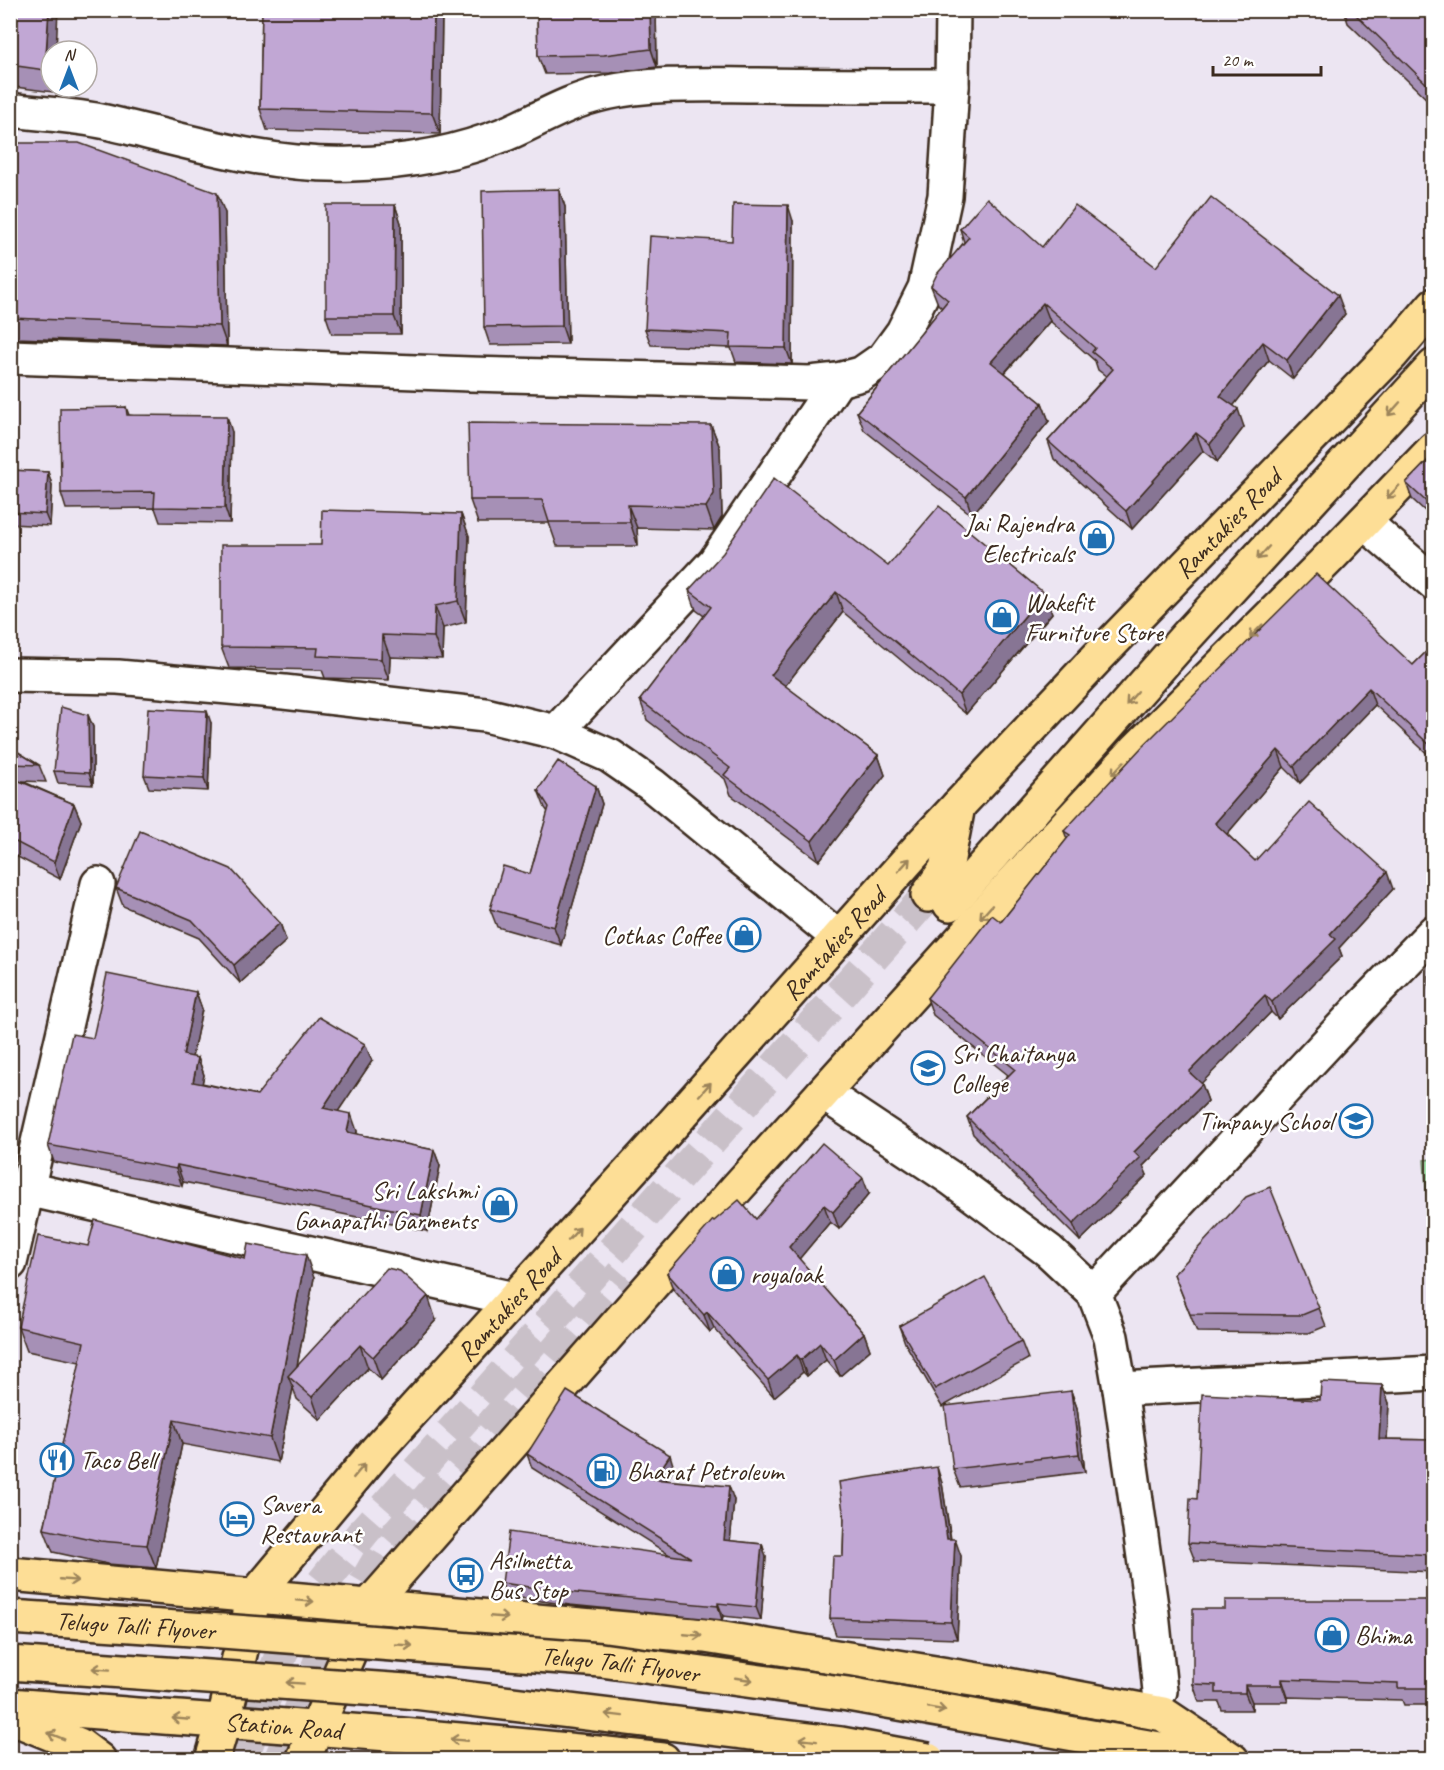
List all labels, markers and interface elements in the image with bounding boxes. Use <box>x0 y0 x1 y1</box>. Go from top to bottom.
north arrow <box>39 39 99 99</box>
scale bar <box>1213 39 1321 77</box>
text: N <box>64 45 77 65</box>
text: 20 m <box>1222 49 1255 71</box>
one-way arrow <box>1387 401 1401 416</box>
street label: Ramtakies Road <box>1167 459 1291 585</box>
one-way arrow <box>1386 484 1400 499</box>
place label: Jai Rajendra Electricals <box>963 507 1076 570</box>
shop icon: Jai Rajendra Electricals <box>1079 520 1115 556</box>
one-way arrow <box>1256 545 1270 560</box>
place label: Wakefit Furniture Store <box>1025 586 1164 649</box>
shop icon: Wakefit Furniture Store <box>984 599 1020 635</box>
one-way arrow <box>1249 623 1264 638</box>
one-way arrow <box>1125 690 1139 705</box>
one-way arrow <box>1111 761 1126 776</box>
one-way arrow <box>897 858 911 873</box>
street label: Ramtakies Road <box>775 877 895 1007</box>
one-way arrow <box>979 904 993 919</box>
shop icon: Cothas Coffee <box>726 917 762 953</box>
place label: Cothas Coffee <box>602 919 723 952</box>
place label: Sri Chaitanya College <box>951 1037 1076 1100</box>
school or university icon: Sri Chaitanya College <box>910 1050 946 1086</box>
one-way arrow <box>698 1082 712 1097</box>
school or university icon: Timpany School <box>1338 1103 1374 1139</box>
place label: Timpany School <box>1198 1105 1338 1138</box>
place label: Sri Lakshmi Ganapathi Garments <box>294 1174 480 1237</box>
shop icon: Sri Lakshmi Ganapathi Garments <box>482 1187 518 1223</box>
one-way arrow <box>567 1226 581 1241</box>
street label: Ramtakies Road <box>449 1239 571 1368</box>
shop icon: royaloak <box>709 1256 745 1292</box>
place label: royaloak <box>750 1258 825 1291</box>
restaurant icon: Taco Bell <box>39 1442 75 1478</box>
place label: Taco Bell <box>80 1444 161 1477</box>
fuel station icon: Bharat Petroleum <box>586 1453 622 1489</box>
place label: Bharat Petroleum <box>627 1455 786 1488</box>
one-way arrow <box>352 1463 365 1479</box>
place label: Savera Restaurant <box>260 1488 363 1551</box>
hotel icon: Savera Restaurant <box>219 1501 255 1537</box>
place label: Asilmetta Bus Stop <box>489 1544 573 1607</box>
bus stop icon: Asilmetta Bus Stop <box>448 1557 484 1593</box>
one-way arrow <box>58 1575 78 1586</box>
one-way arrow <box>294 1596 314 1607</box>
street label: Telugu Talli Flyover <box>55 1604 218 1647</box>
one-way arrow <box>489 1612 509 1623</box>
shop icon: Bhima <box>1314 1617 1350 1653</box>
place label: Bhima <box>1355 1619 1413 1652</box>
one-way arrow <box>683 1630 703 1641</box>
street label: Telugu Talli Flyover <box>540 1639 703 1690</box>
one-way arrow <box>394 1640 413 1651</box>
one-way arrow <box>91 1663 111 1674</box>
one-way arrow <box>734 1674 754 1685</box>
one-way arrow <box>286 1677 306 1688</box>
one-way arrow <box>926 1704 946 1715</box>
street label: Station Road <box>223 1705 347 1747</box>
one-way arrow <box>605 1709 625 1720</box>
one-way arrow <box>171 1713 191 1724</box>
one-way arrow <box>47 1730 66 1741</box>
one-way arrow <box>449 1734 469 1745</box>
one-way arrow <box>798 1734 818 1745</box>

